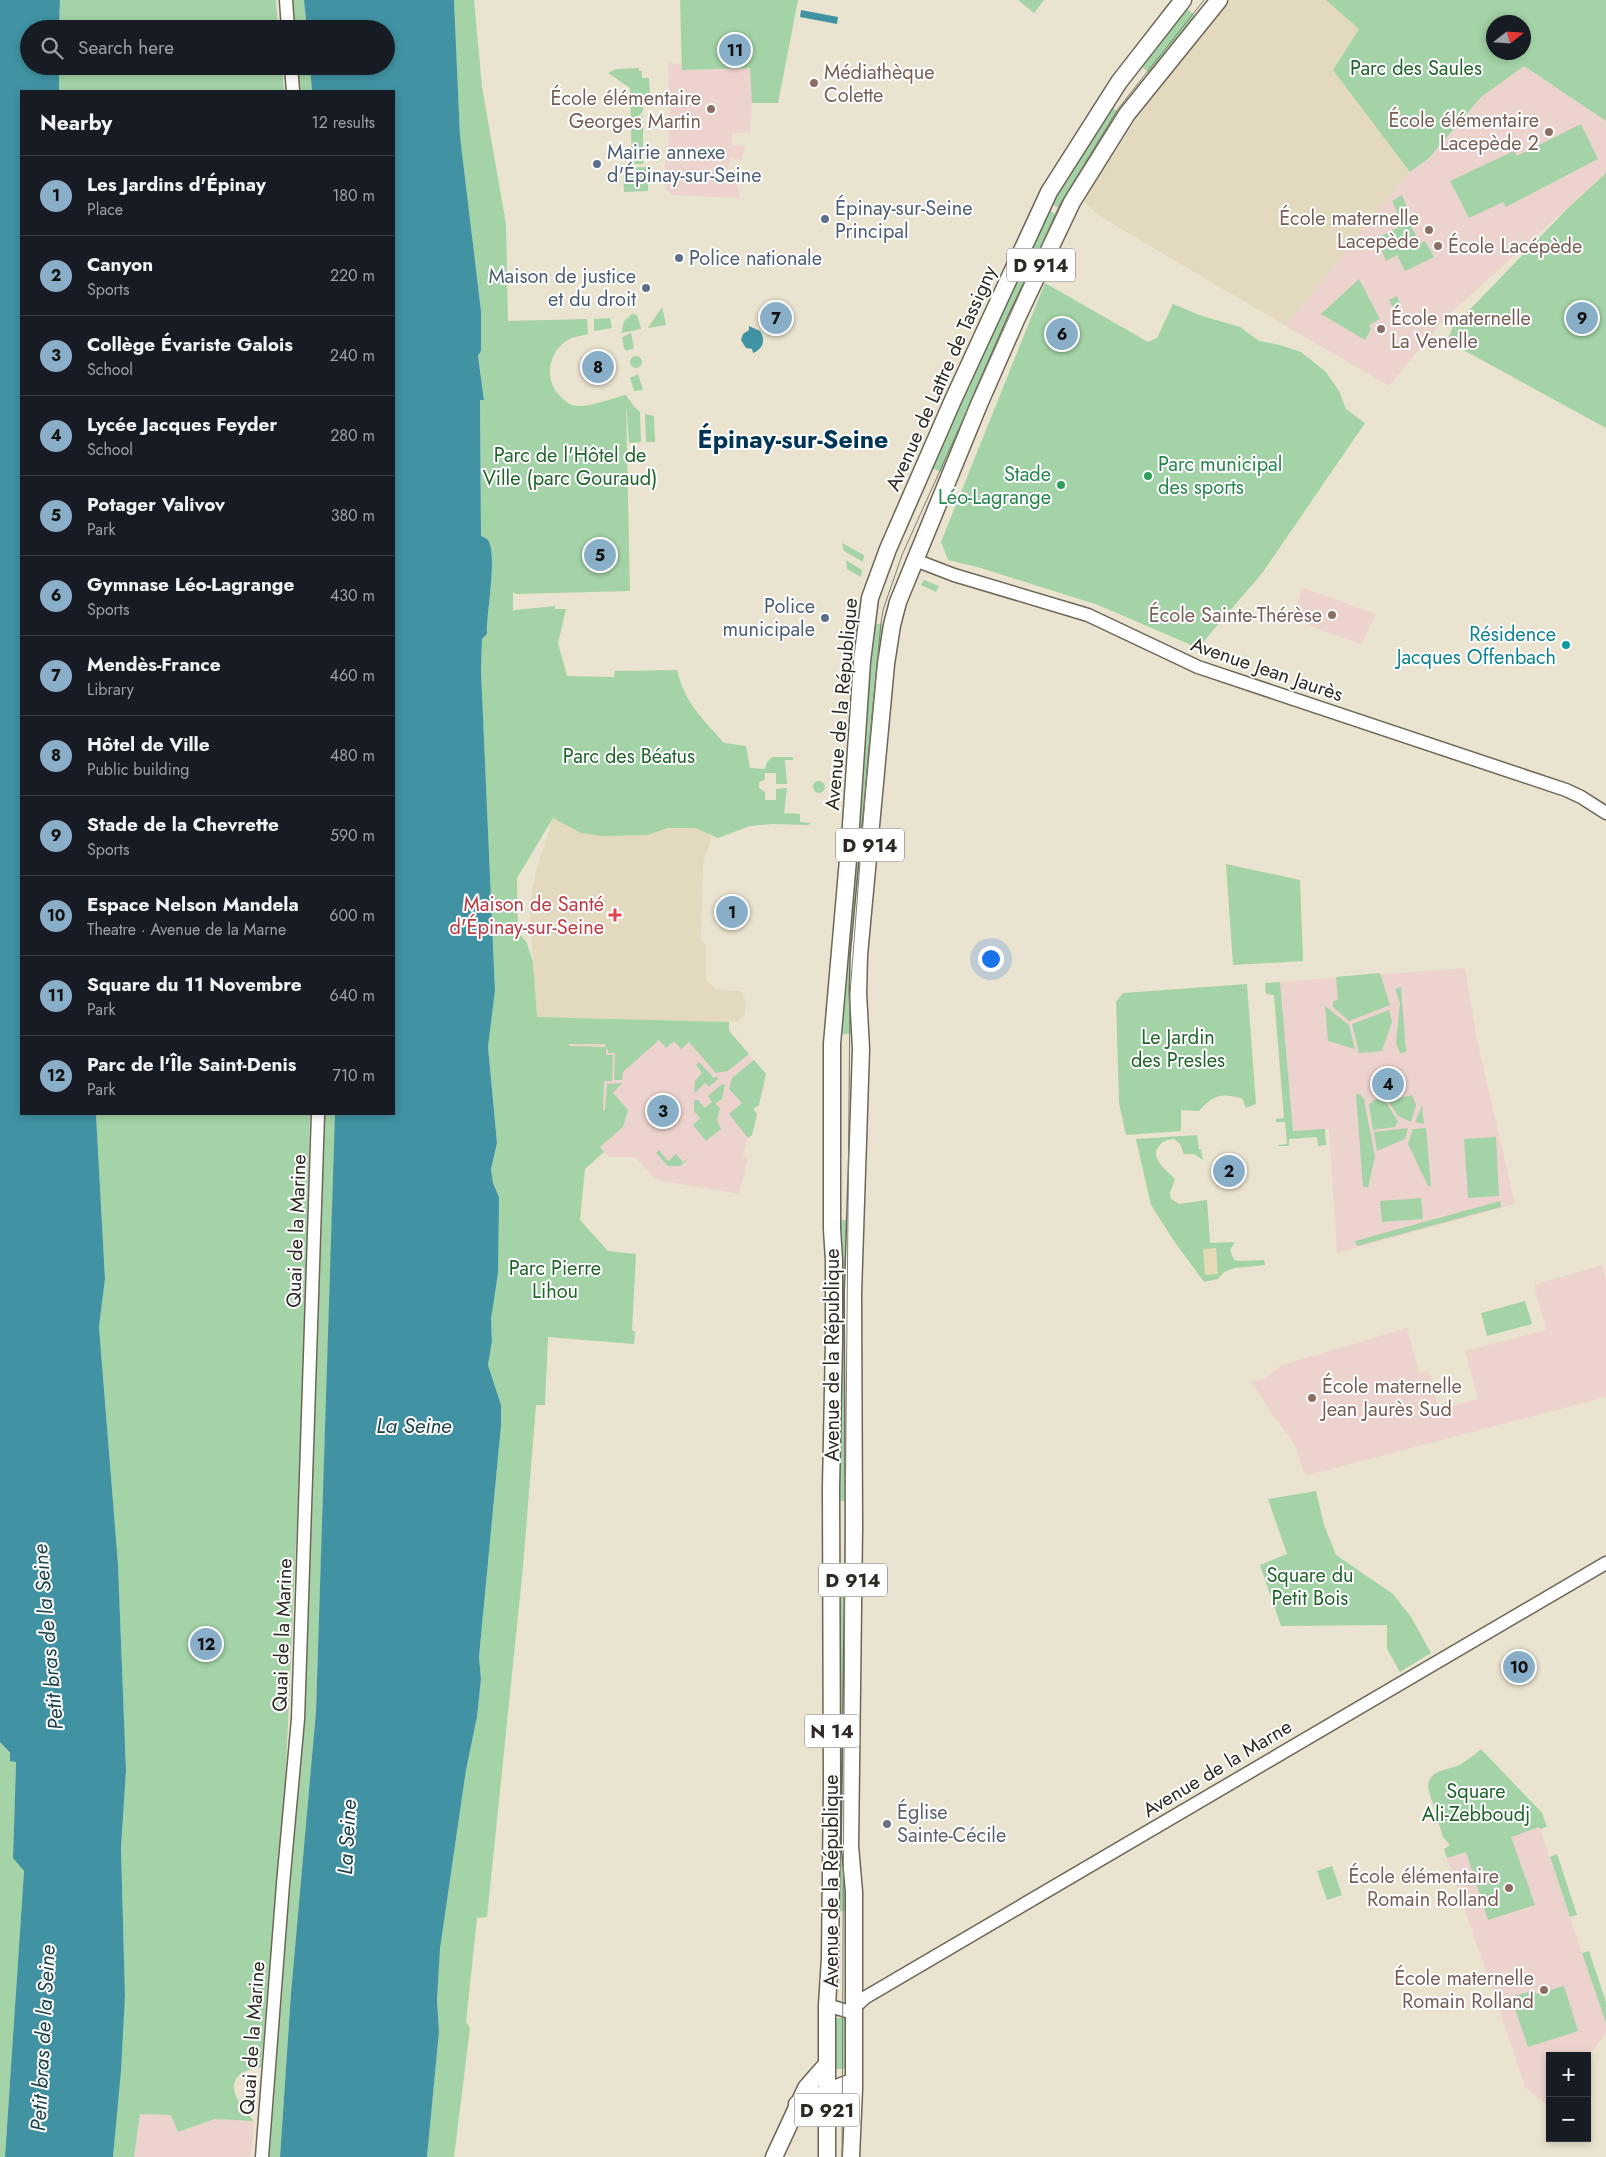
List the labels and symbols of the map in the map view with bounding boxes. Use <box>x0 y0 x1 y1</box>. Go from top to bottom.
north arrow <box>1486 15 1531 60</box>
pin: 11 <box>719 31 751 69</box>
park label: Parc des Saules <box>1350 54 1482 83</box>
place label: Médiathèque Colette <box>824 58 935 110</box>
marker: Médiathèque Colette <box>808 77 820 89</box>
place label: École élémentaire Georges Martin <box>551 84 701 136</box>
marker: École élémentaire Georges Martin <box>705 103 717 115</box>
place label: École élémentaire Lacepède 2 <box>1389 106 1539 158</box>
marker: École élémentaire Lacepède 2 <box>1543 126 1555 138</box>
place label: Mairie annexe d'Épinay-sur-Seine <box>607 138 762 190</box>
marker: Mairie annexe d'Épinay-sur-Seine <box>591 158 603 170</box>
place label: Épinay-sur-Seine Principal <box>835 194 973 246</box>
place label: École maternelle Lacepède <box>1279 204 1419 256</box>
marker: Épinay-sur-Seine Principal <box>819 213 831 225</box>
marker: École maternelle Lacepède <box>1423 224 1435 236</box>
place label: École Lacépède <box>1448 232 1582 261</box>
marker: École Lacépède <box>1432 240 1444 252</box>
place label: Police nationale <box>689 244 822 273</box>
road number: D 914 <box>1007 248 1075 282</box>
marker: Police nationale <box>673 252 685 264</box>
street label: Avenue de Lattre de Tassigny <box>879 261 1004 495</box>
place label: Maison de justice et du droit <box>488 262 636 314</box>
marker: Maison de justice et du droit <box>640 282 652 294</box>
pin: 7 <box>760 299 792 337</box>
pin: 9 <box>1566 299 1598 337</box>
place label: École maternelle La Venelle <box>1391 304 1531 356</box>
pin: 6 <box>1046 315 1078 353</box>
marker: École maternelle La Venelle <box>1375 323 1387 335</box>
pin: 8 <box>582 348 614 386</box>
district label: Épinay-sur-Seine <box>698 421 888 457</box>
park label: Parc de l'Hôtel de Ville (parc Gouraud) <box>483 441 657 493</box>
place label: Parc municipal des sports <box>1158 450 1282 502</box>
place label: Stade Léo-Lagrange <box>938 460 1051 512</box>
marker: Parc municipal des sports <box>1142 470 1154 482</box>
marker: Stade Léo-Lagrange <box>1055 479 1067 491</box>
pin: 5 <box>584 536 616 574</box>
place label: Police municipale <box>723 592 815 644</box>
street label: Avenue de la République <box>818 597 865 811</box>
place label: École Sainte-Thérèse <box>1149 601 1322 630</box>
marker: École Sainte-Thérèse <box>1326 609 1338 621</box>
marker: Police municipale <box>819 612 831 624</box>
place label: Résidence Jacques Offenbach <box>1394 620 1556 672</box>
street label: Avenue Jean Jaurès <box>1187 630 1347 709</box>
marker: Résidence Jacques Offenbach <box>1560 639 1572 651</box>
park label: Parc des Béatus <box>563 742 695 771</box>
road number: D 914 <box>836 828 904 862</box>
place label: Maison de Santé d'Épinay-sur-Seine <box>449 890 604 942</box>
pin: 1 <box>716 893 748 931</box>
marker: Maison de Santé d'Épinay-sur-Seine <box>608 908 622 922</box>
your location <box>978 946 1004 972</box>
park label: Le Jardin des Presles <box>1131 1023 1225 1075</box>
pin: 4 <box>1372 1065 1404 1103</box>
pin: 3 <box>647 1092 679 1130</box>
pin: 2 <box>1213 1152 1245 1190</box>
street label: Quai de la Marine <box>279 1154 314 1308</box>
street label: Avenue de la République <box>818 1248 847 1462</box>
park label: Parc Pierre Lihou <box>509 1254 601 1306</box>
place label: École maternelle Jean Jaurès Sud <box>1319 1372 1462 1424</box>
marker: École maternelle Jean Jaurès Sud <box>1306 1392 1318 1404</box>
water label: La Seine <box>376 1411 452 1441</box>
water label: Petit bras de la Seine <box>25 1542 71 1731</box>
street label: Quai de la Marine <box>265 1558 300 1712</box>
park label: Square du Petit Bois <box>1266 1561 1354 1613</box>
road number: D 914 <box>819 1564 887 1596</box>
pin: 12 <box>190 1625 222 1663</box>
pin: 10 <box>1503 1648 1535 1686</box>
street label: Avenue de la Marne <box>1137 1712 1297 1825</box>
road number: N 14 <box>804 1714 860 1748</box>
street label: Avenue de la République <box>817 1774 846 1988</box>
park label: Square Ali-Zebboudj <box>1422 1777 1530 1829</box>
water label: La Seine <box>330 1798 364 1875</box>
place label: Église Sainte-Cécile <box>897 1798 1006 1850</box>
marker: Église Sainte-Cécile <box>881 1818 893 1830</box>
place label: École élémentaire Romain Rolland <box>1349 1862 1499 1914</box>
marker: École élémentaire Romain Rolland <box>1503 1882 1515 1894</box>
water label: Petit bras de la Seine <box>23 1944 63 2132</box>
street label: Quai de la Marine <box>233 1960 272 2116</box>
place label: École maternelle Romain Rolland <box>1394 1964 1534 2016</box>
marker: École maternelle Romain Rolland <box>1538 1984 1550 1996</box>
road number: D 921 <box>794 2094 860 2126</box>

